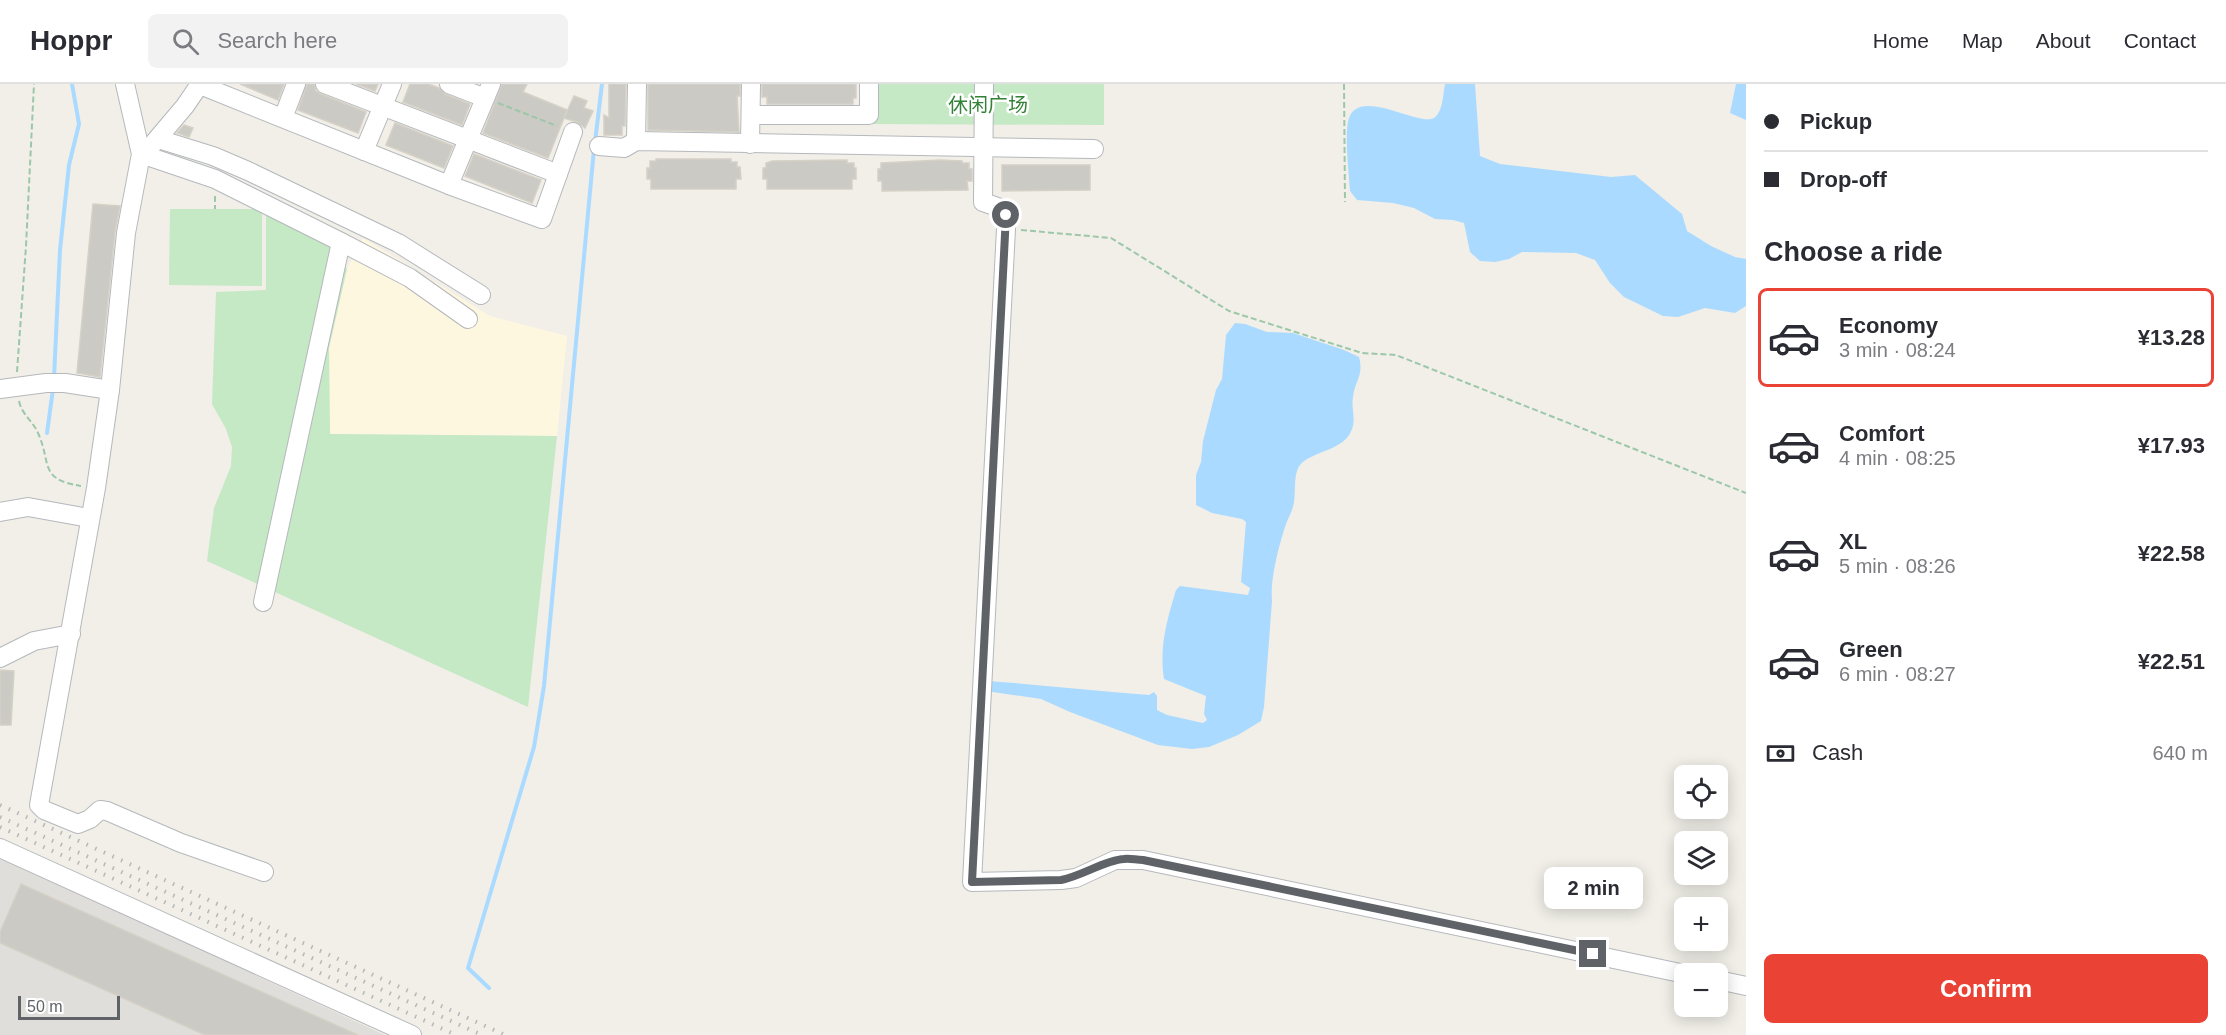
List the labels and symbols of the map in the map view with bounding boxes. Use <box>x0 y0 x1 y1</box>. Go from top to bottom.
park label: 休闲广场 <box>948 94 1028 116</box>
route start <box>992 201 1019 228</box>
callout: 2 min <box>1544 867 1642 909</box>
route end <box>1579 940 1606 967</box>
scale bar <box>18 993 120 1020</box>

